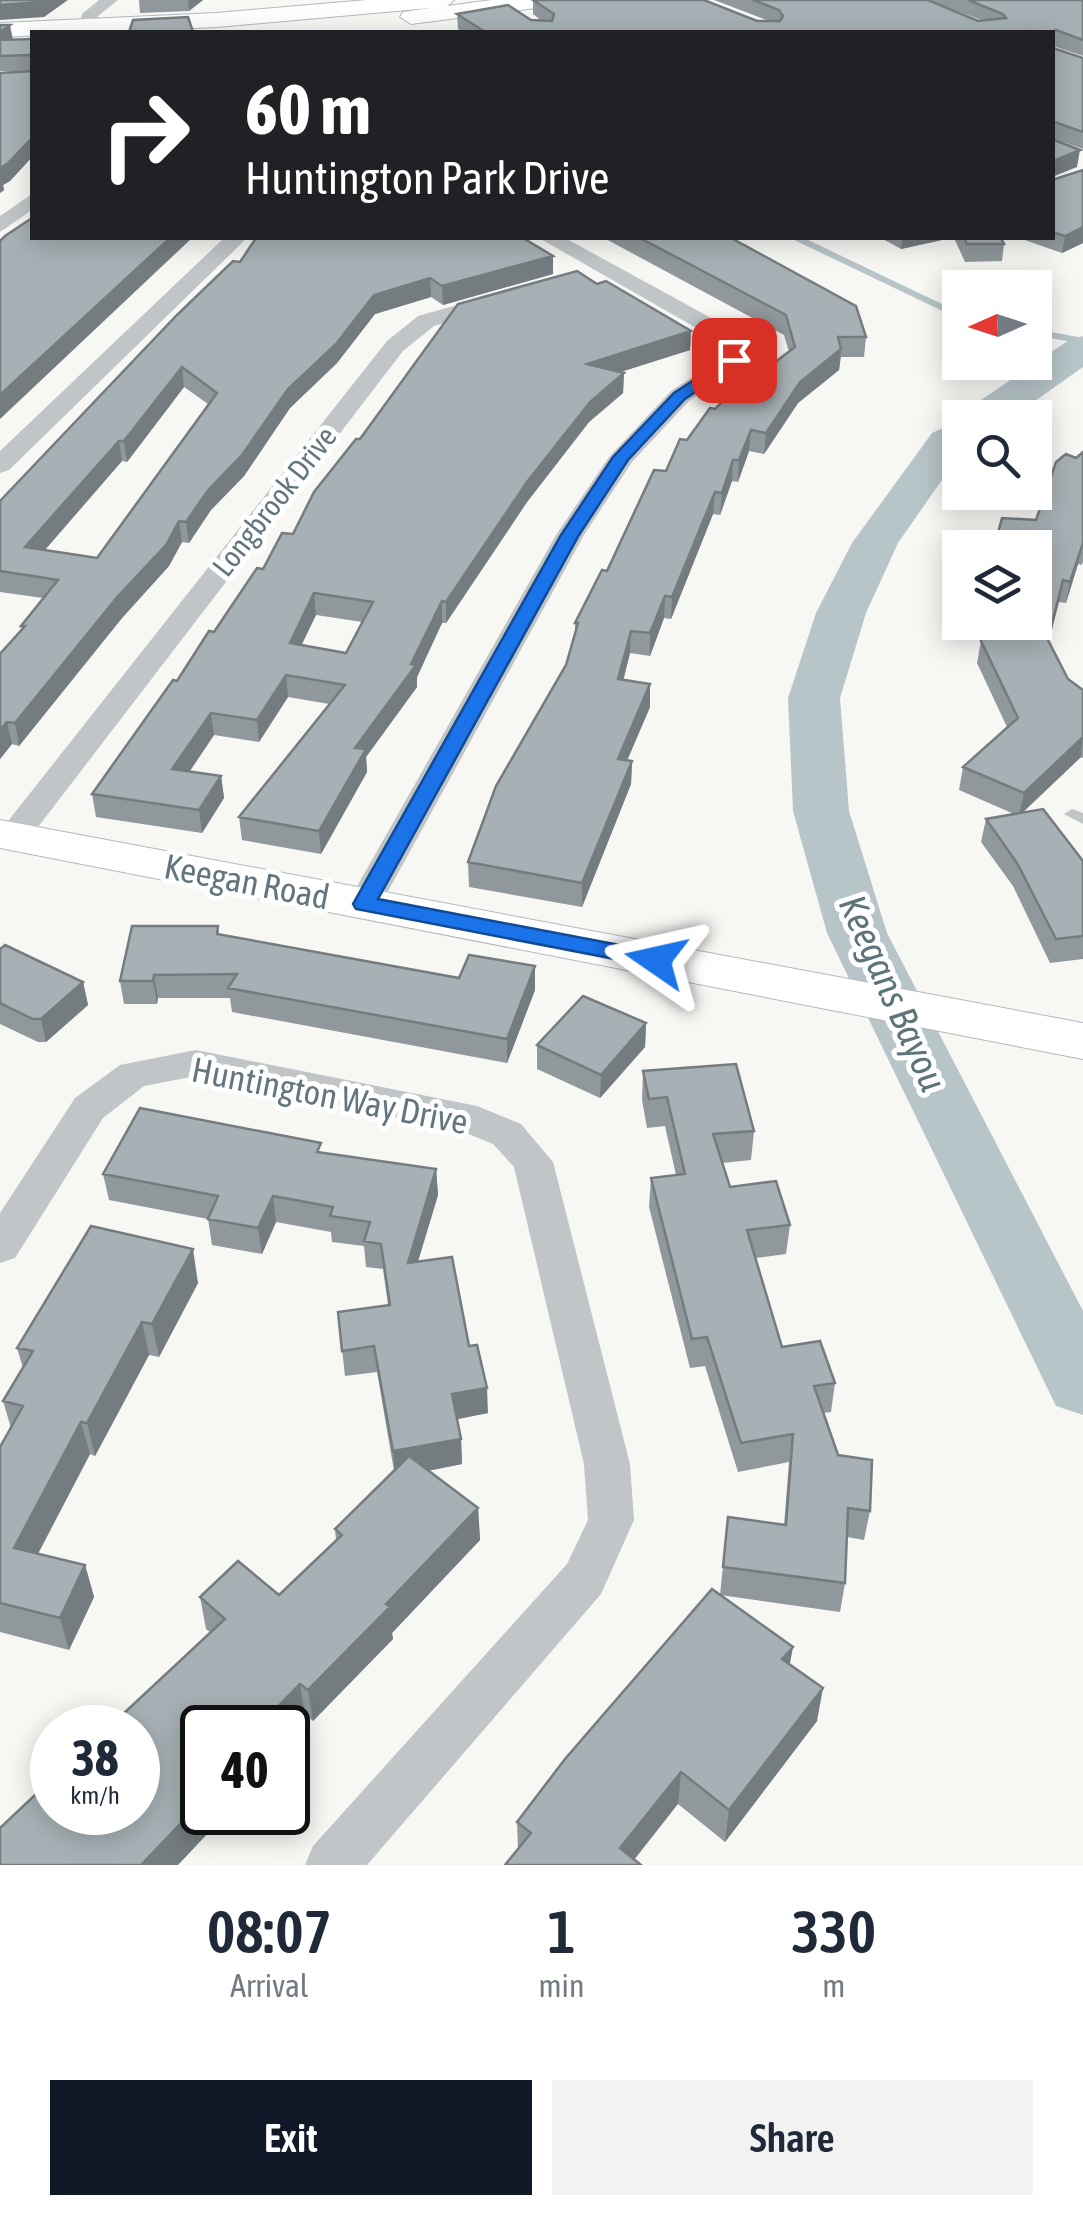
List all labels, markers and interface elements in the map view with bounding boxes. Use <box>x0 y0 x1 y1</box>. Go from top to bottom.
text: 60 m <box>245 69 371 149</box>
icon: right <box>80 70 210 200</box>
text: Huntington Park Drive <box>245 152 610 204</box>
north arrow <box>942 270 1052 380</box>
map controls <box>942 270 1052 640</box>
pin <box>692 318 777 403</box>
icon: arrive <box>707 333 762 388</box>
button: search <box>942 400 1052 510</box>
street label: Longbrook Drive <box>205 420 343 582</box>
button: layers <box>942 530 1052 640</box>
street label: Keegan Road <box>161 845 333 917</box>
water label: Keegans Bayou <box>831 888 955 1098</box>
position arrow <box>604 908 708 1012</box>
street label: Huntington Way Drive <box>189 1049 471 1141</box>
speed limit sign: 40 <box>180 1705 310 1835</box>
text: 38 <box>71 1729 118 1787</box>
text: km/h <box>70 1781 120 1809</box>
text: 08:07 <box>207 1897 332 1966</box>
text: 1 <box>547 1897 576 1966</box>
text: 330 <box>791 1897 876 1966</box>
text: Arrival <box>230 1967 308 2004</box>
text: min <box>539 1967 584 2004</box>
text: m <box>822 1967 845 2004</box>
button: Exit <box>50 2080 532 2195</box>
button: Share <box>552 2080 1033 2195</box>

